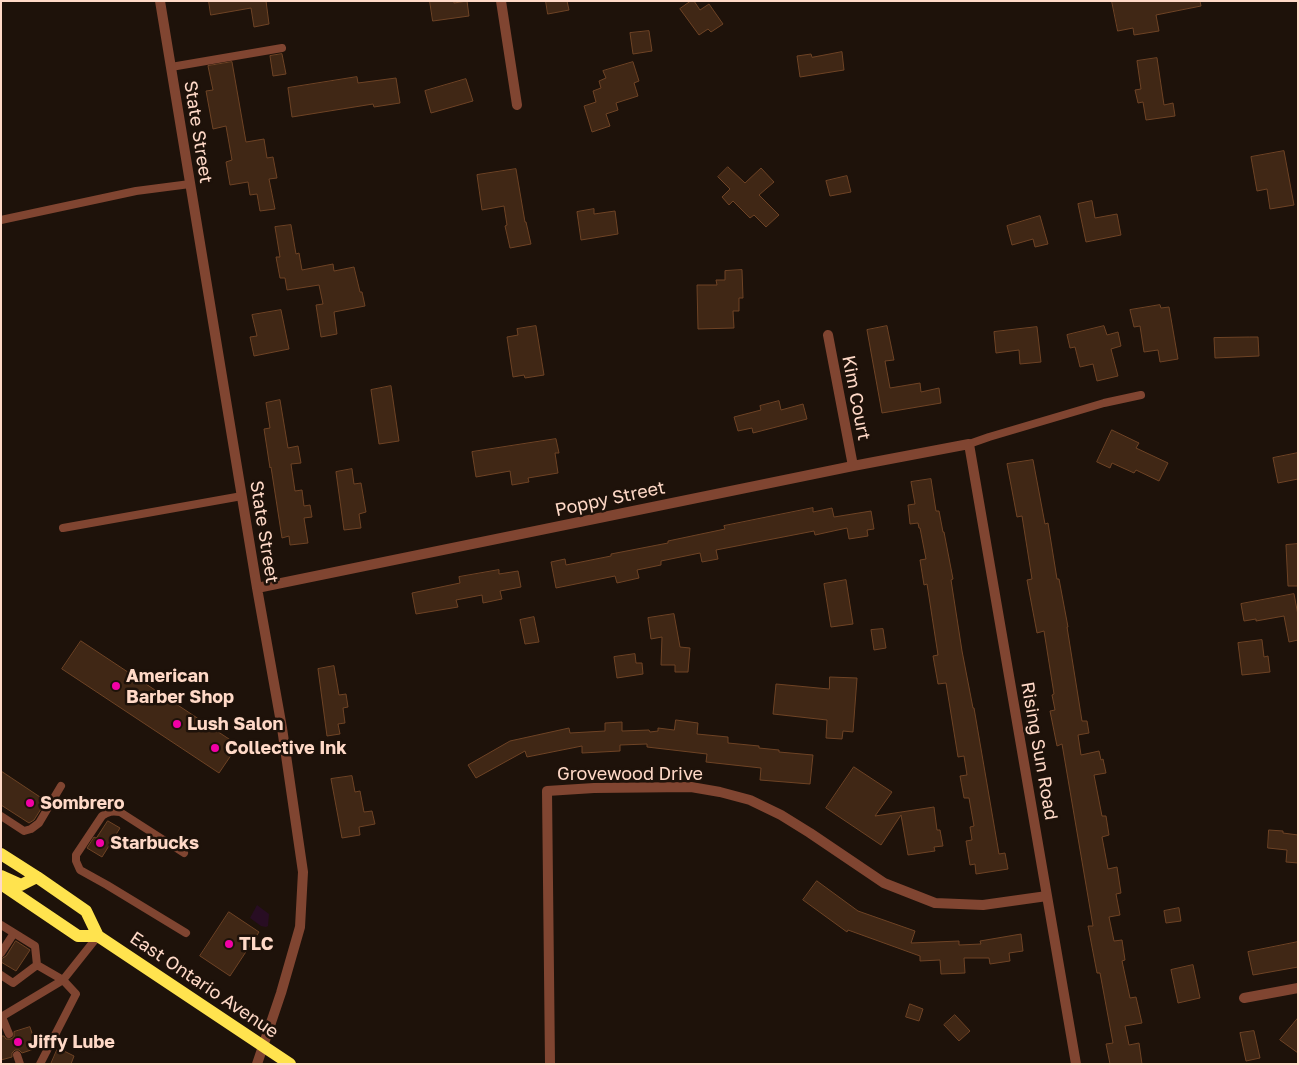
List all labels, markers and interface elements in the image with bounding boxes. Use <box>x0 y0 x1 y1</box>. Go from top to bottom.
street label: State Street <box>179 79 217 185</box>
street label: Kim Court <box>837 354 875 442</box>
street label: Poppy Street <box>553 477 667 521</box>
street label: State Street <box>245 479 283 585</box>
place label: American Barber Shop <box>126 665 234 708</box>
marker: American Barber Shop <box>110 680 122 692</box>
street label: Rising Sun Road <box>1016 680 1062 822</box>
place label: Lush Salon <box>187 713 283 735</box>
marker: Lush Salon <box>171 718 183 730</box>
place label: Collective Ink <box>225 737 347 759</box>
marker: Collective Ink <box>209 742 221 754</box>
street label: Grovewood Drive <box>557 763 703 785</box>
place label: Sombrero <box>40 792 125 814</box>
marker: Sombrero <box>24 797 36 809</box>
place label: Starbucks <box>110 832 199 854</box>
marker: Starbucks <box>94 837 106 849</box>
street label: East Ontario Avenue <box>126 927 282 1043</box>
place label: TLC <box>239 933 274 955</box>
marker: TLC <box>223 938 235 950</box>
place label: Jiffy Lube <box>28 1031 115 1053</box>
marker: Jiffy Lube <box>12 1036 24 1048</box>

